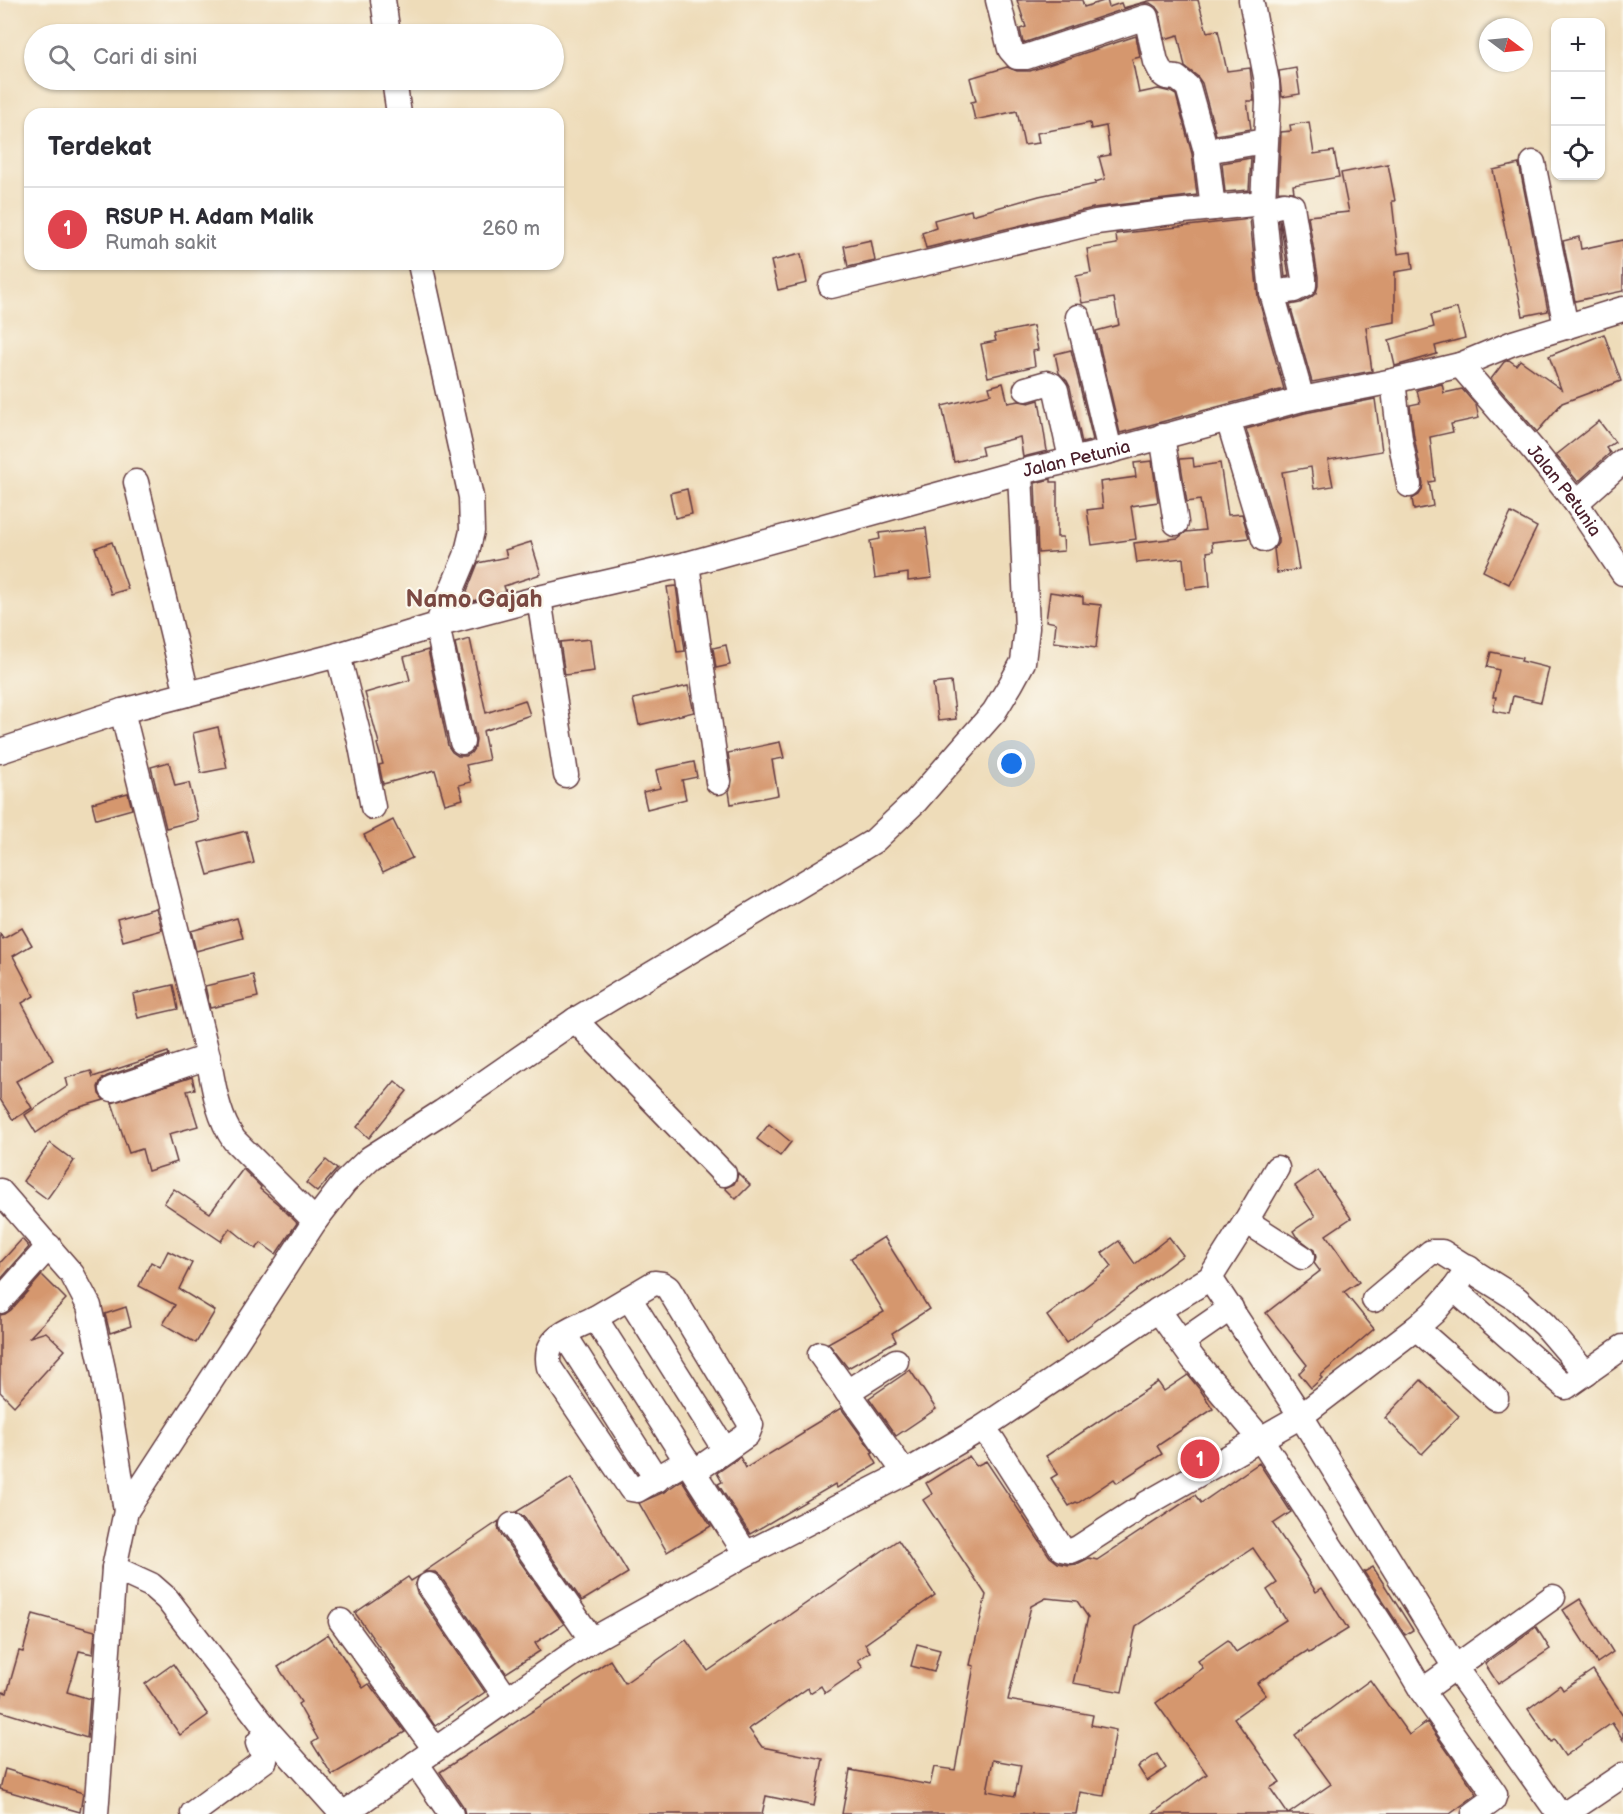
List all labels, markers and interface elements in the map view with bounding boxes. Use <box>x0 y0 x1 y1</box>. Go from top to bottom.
north arrow <box>1479 18 1533 72</box>
map controls <box>1551 18 1605 180</box>
button: + <box>1551 18 1605 72</box>
search box <box>24 24 564 90</box>
icon: search <box>45 41 78 74</box>
text: Cari di sini <box>93 44 197 71</box>
button: − <box>1551 72 1605 126</box>
button: locate <box>1551 126 1605 180</box>
text: Terdekat <box>48 132 151 163</box>
text: RSUP H. Adam Malik <box>105 204 314 231</box>
text: 1 <box>63 217 72 241</box>
text: 260 m <box>482 217 540 241</box>
text: Rumah sakit <box>105 231 217 255</box>
street label: Jalan Petunia <box>1021 435 1133 481</box>
street label: Jalan Petunia <box>1523 440 1606 540</box>
district label: Namo Gajah <box>405 585 543 614</box>
your location <box>997 749 1026 778</box>
pin: 1 <box>1180 1436 1220 1482</box>

